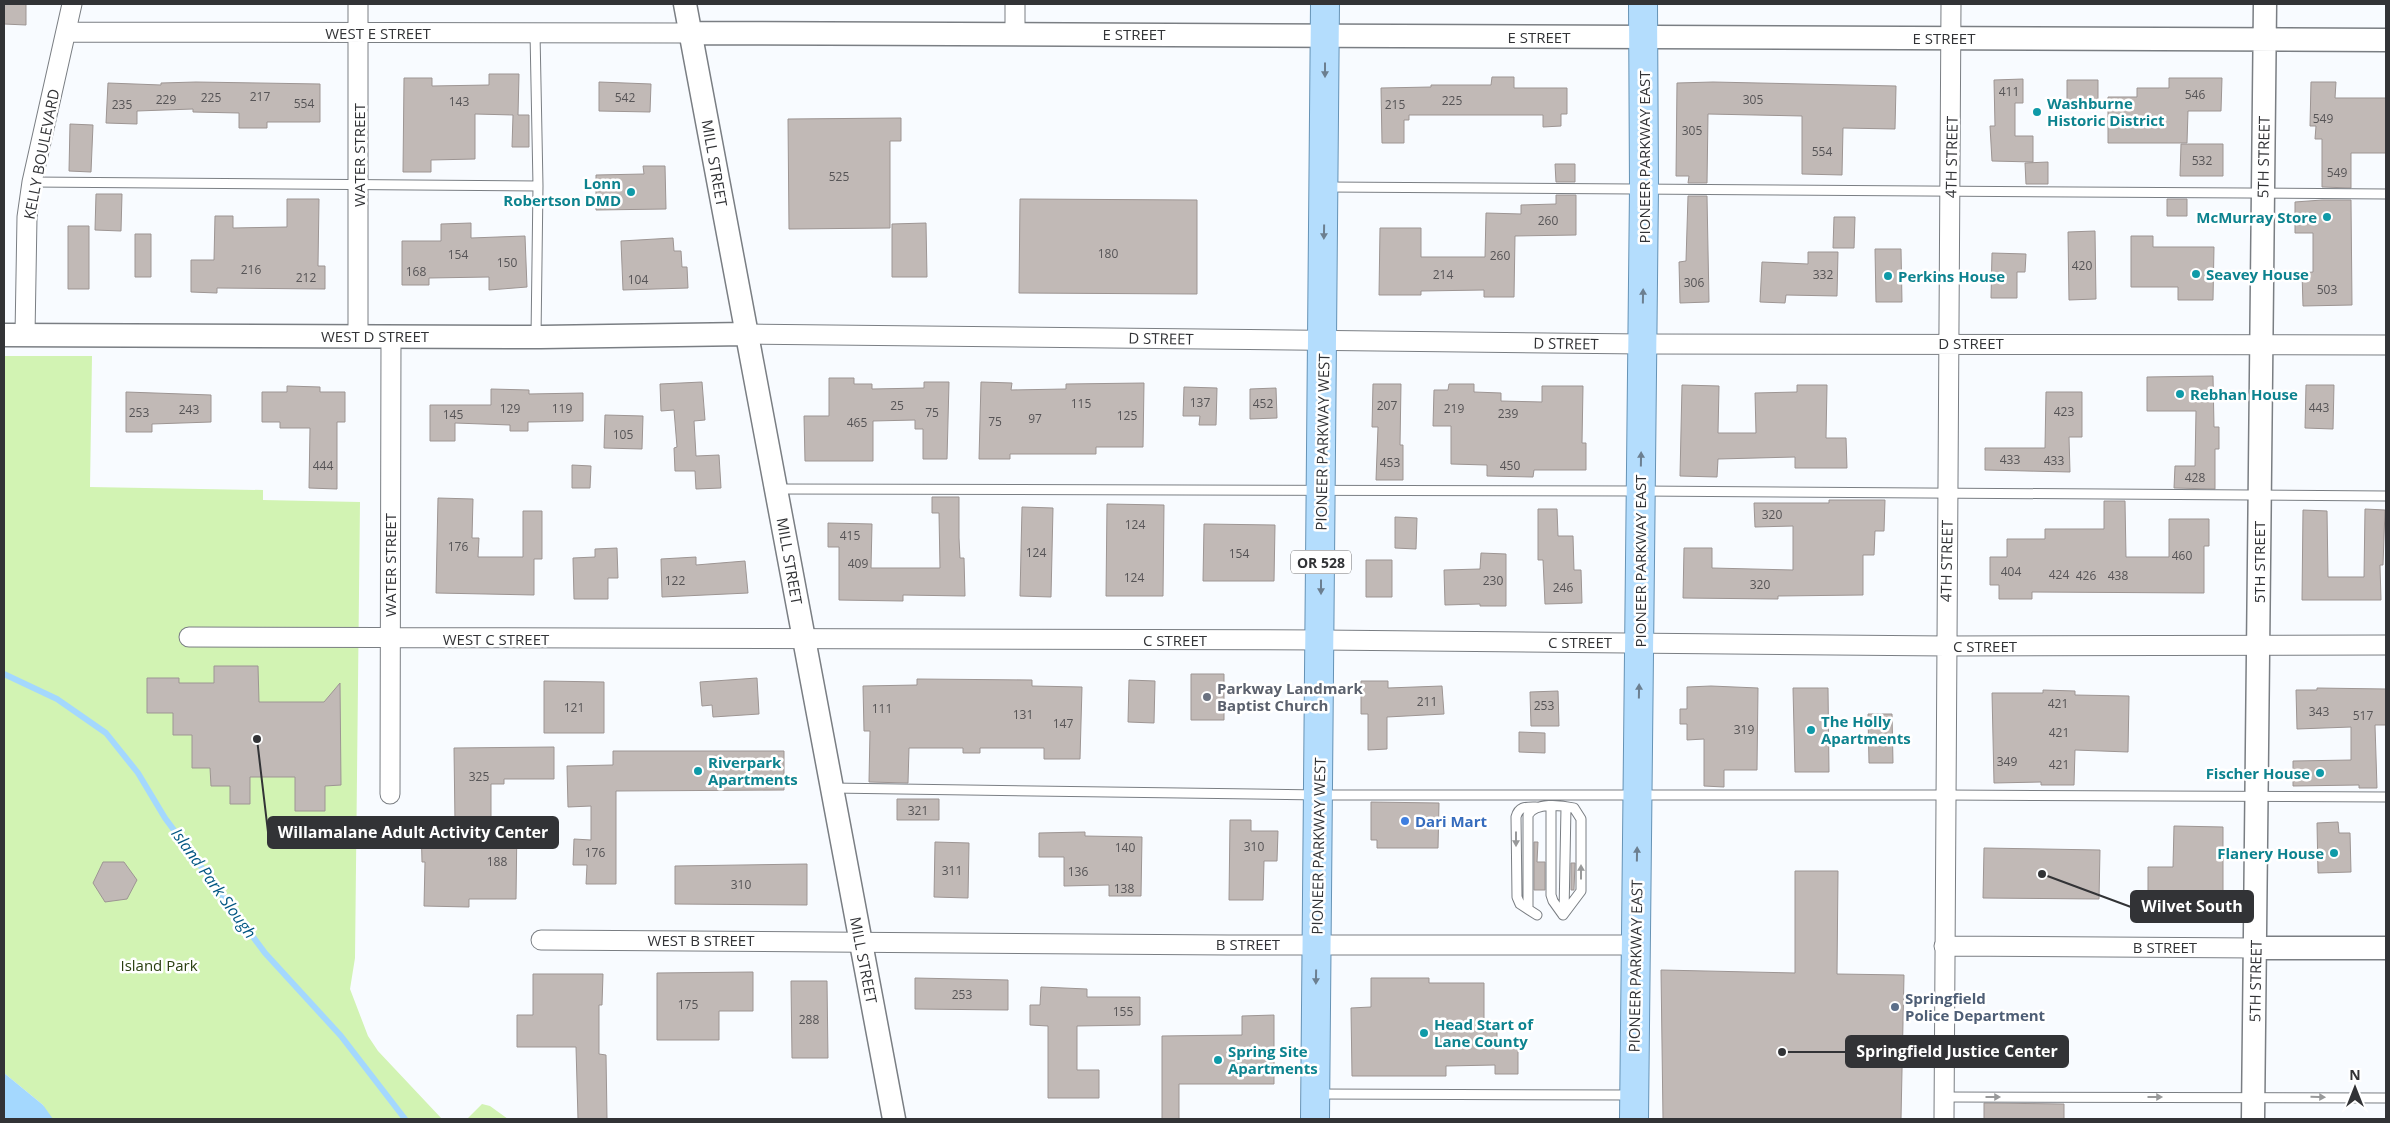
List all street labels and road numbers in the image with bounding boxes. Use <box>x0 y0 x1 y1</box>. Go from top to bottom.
street label: WEST E STREET <box>325 23 431 43</box>
street label: E STREET <box>1103 24 1166 44</box>
street label: E STREET <box>1508 27 1571 47</box>
street label: E STREET <box>1913 28 1976 48</box>
street label: PIONEER PARKWAY EAST <box>1634 70 1654 243</box>
street label: KELLY BOULEVARD <box>19 87 63 221</box>
street label: WATER STREET <box>349 102 369 207</box>
street label: 4TH STREET <box>1940 115 1962 198</box>
street label: 5TH STREET <box>2252 115 2274 198</box>
street label: MILL STREET <box>698 118 733 209</box>
street label: WEST D STREET <box>321 326 430 346</box>
street label: D STREET <box>1128 327 1195 349</box>
street label: D STREET <box>1533 332 1600 354</box>
street label: D STREET <box>1938 333 2004 353</box>
street label: PIONEER PARKWAY WEST <box>1310 352 1334 531</box>
street label: PIONEER PARKWAY EAST <box>1630 474 1650 647</box>
street label: WATER STREET <box>380 512 400 617</box>
street label: MILL STREET <box>773 516 808 607</box>
street label: 4TH STREET <box>1935 519 1957 602</box>
street label: 5TH STREET <box>2249 520 2269 603</box>
road number: OR 528 <box>1291 550 1351 574</box>
street label: WEST C STREET <box>443 629 550 649</box>
street label: C STREET <box>1143 630 1208 650</box>
street label: C STREET <box>1548 632 1613 652</box>
street label: C STREET <box>1953 636 2018 656</box>
street label: PIONEER PARKWAY WEST <box>1306 756 1330 935</box>
street label: PIONEER PARKWAY EAST <box>1623 879 1647 1053</box>
street label: MILL STREET <box>846 915 882 1006</box>
street label: WEST B STREET <box>648 930 755 950</box>
street label: B STREET <box>1216 934 1281 954</box>
street label: B STREET <box>2133 937 2198 957</box>
street label: 5TH STREET <box>2244 939 2266 1022</box>

